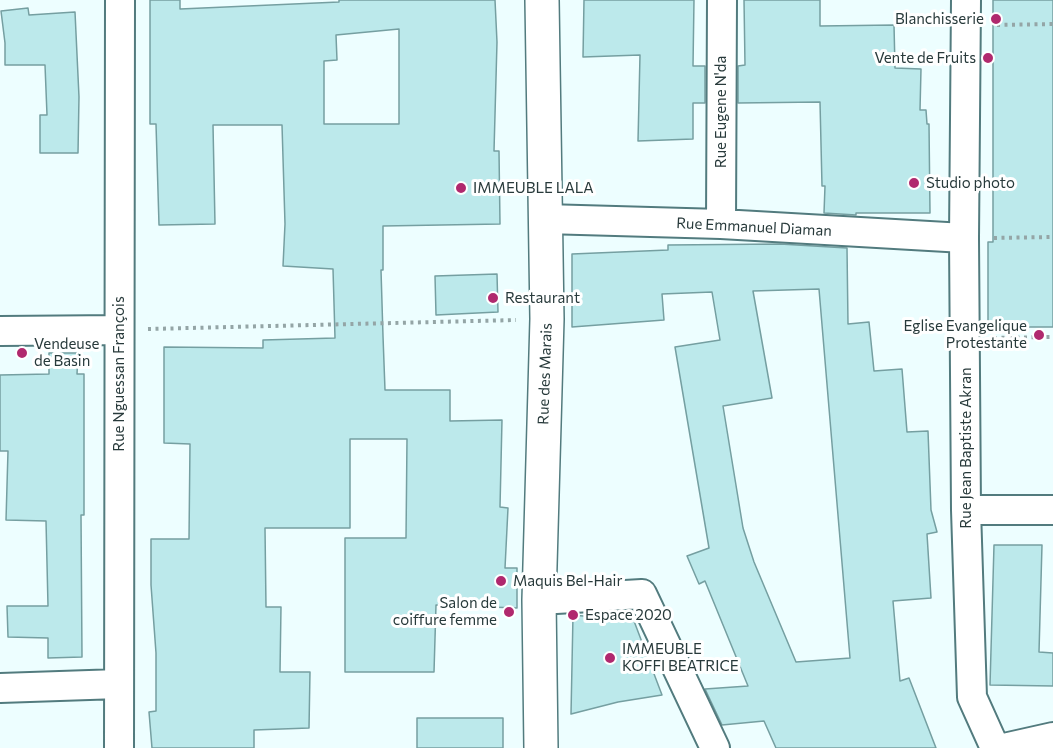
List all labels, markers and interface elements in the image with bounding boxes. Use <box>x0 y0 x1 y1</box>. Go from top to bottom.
place label: Blanchisserie <box>895 10 984 28</box>
marker: Blanchisserie <box>989 12 1003 26</box>
place label: Vente de Fruits <box>874 49 976 67</box>
marker: Vente de Fruits <box>981 51 995 65</box>
street label: Rue Eugene N'da <box>712 56 730 168</box>
place label: Studio photo <box>926 174 1015 192</box>
marker: Studio photo <box>907 176 921 190</box>
place label: IMMEUBLE LALA <box>473 179 594 197</box>
marker: IMMEUBLE LALA <box>454 181 468 195</box>
street label: Rue Emmanuel Diaman <box>676 214 832 240</box>
place label: Restaurant <box>505 289 580 307</box>
marker: Restaurant <box>486 291 500 305</box>
street label: Rue Nguessan François <box>110 296 128 452</box>
place label: Eglise Evangelique Protestante <box>903 317 1027 352</box>
street label: Rue des Marais <box>534 323 556 425</box>
marker: Eglise Evangelique Protestante <box>1032 328 1046 342</box>
place label: Vendeuse de Basin <box>34 335 99 370</box>
marker: Vendeuse de Basin <box>15 346 29 360</box>
street label: Rue Jean Baptiste Akran <box>957 367 975 529</box>
place label: Maquis Bel-Hair <box>513 572 622 590</box>
marker: Maquis Bel-Hair <box>494 574 508 588</box>
place label: Salon de coiffure femme <box>393 594 497 629</box>
marker: Salon de coiffure femme <box>502 605 516 619</box>
place label: Espace 2020 <box>585 606 672 624</box>
marker: Espace 2020 <box>566 608 580 622</box>
place label: IMMEUBLE KOFFI BEATRICE <box>622 640 739 675</box>
marker: IMMEUBLE KOFFI BEATRICE <box>603 651 617 665</box>

